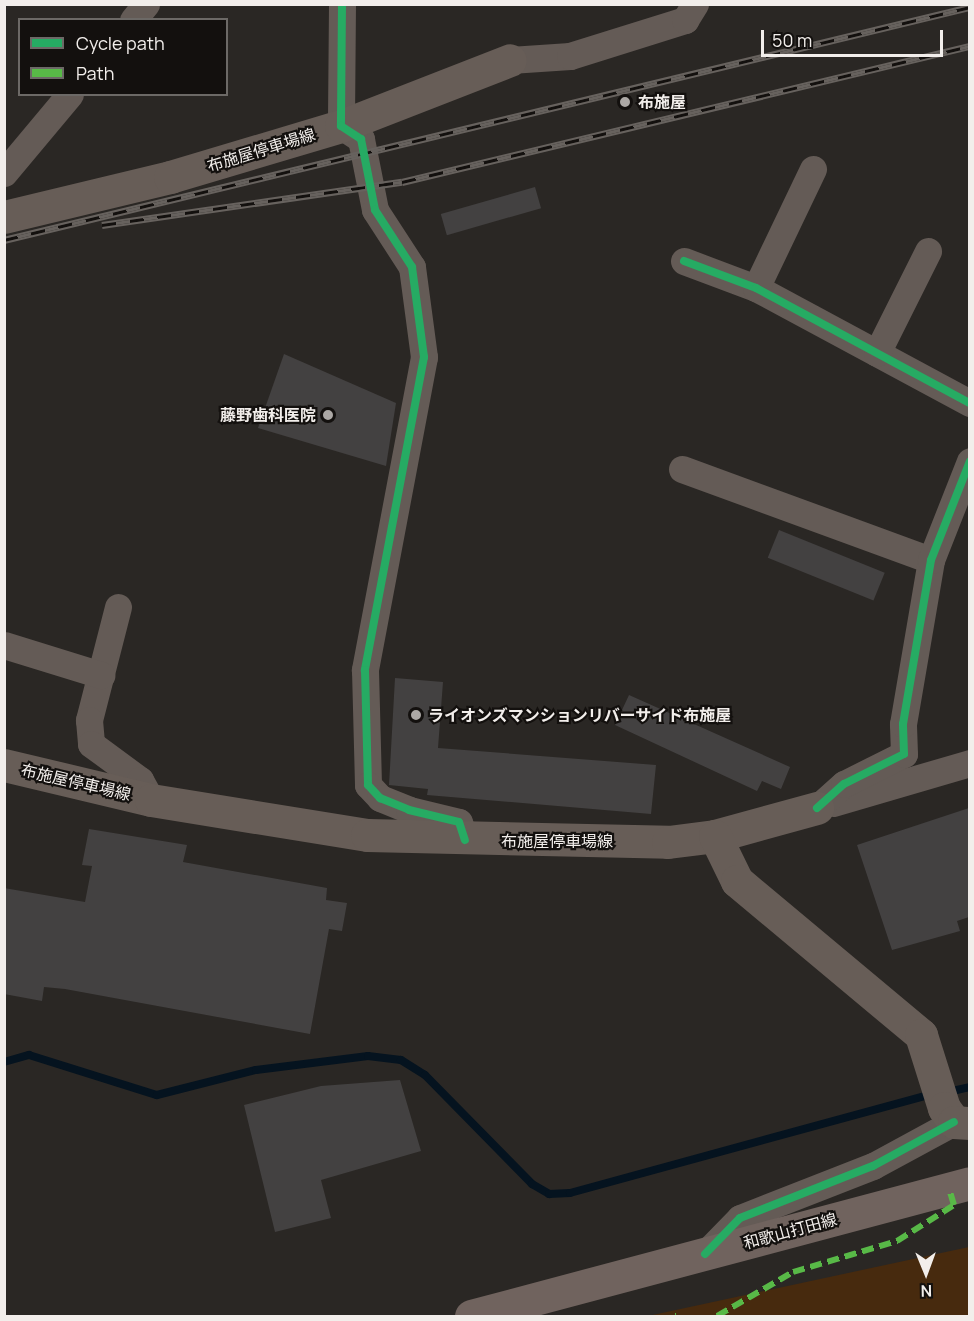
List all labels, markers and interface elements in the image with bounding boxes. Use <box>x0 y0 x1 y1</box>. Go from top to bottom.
legend <box>18 18 228 96</box>
scale bar <box>764 18 946 56</box>
text: 50 m <box>772 28 812 52</box>
text: Cycle path <box>76 31 165 55</box>
text: Path <box>76 61 114 85</box>
place label: 布施屋 <box>638 92 686 112</box>
marker: 布施屋 <box>616 93 634 111</box>
street label: 布施屋停車場線 <box>205 124 317 176</box>
place label: 藤野歯科医院 <box>220 405 316 425</box>
marker: 藤野歯科医院 <box>321 408 335 422</box>
place label: ライオンズマンションリバーサイド布施屋 <box>428 705 732 725</box>
marker: ライオンズマンションリバーサイド布施屋 <box>409 708 423 722</box>
street label: 布施屋停車場線 <box>19 760 133 804</box>
street label: 布施屋停車場線 <box>501 831 613 851</box>
street label: 和歌山打田線 <box>741 1209 839 1253</box>
north arrow <box>896 1243 956 1303</box>
text: N <box>920 1280 932 1302</box>

